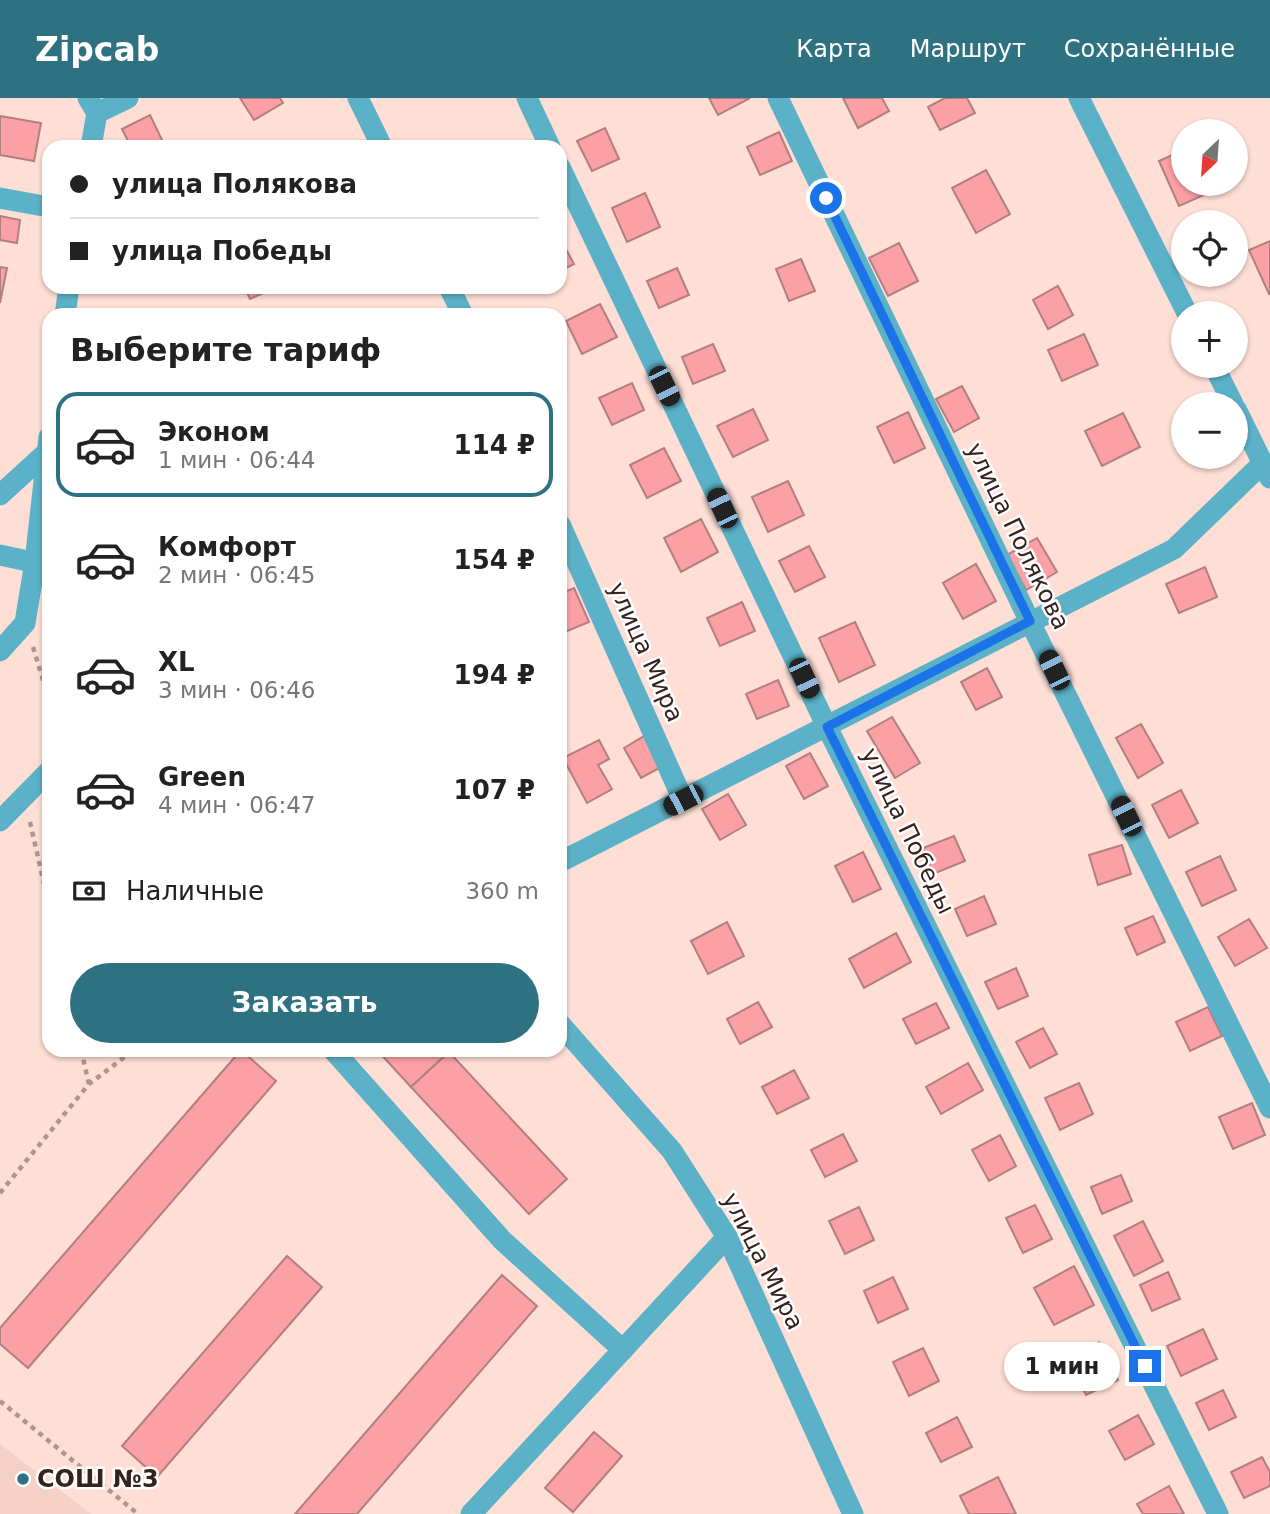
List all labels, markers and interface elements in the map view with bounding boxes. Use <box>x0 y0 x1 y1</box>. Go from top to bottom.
text: Zipcab <box>35 30 159 69</box>
text: Карта <box>796 35 872 63</box>
text: Маршрут <box>910 35 1026 63</box>
text: Сохранённые <box>1064 35 1235 63</box>
north arrow <box>1171 119 1248 196</box>
map controls <box>1171 119 1248 469</box>
text: улица Полякова <box>112 169 357 199</box>
route start <box>810 182 842 214</box>
button: locate <box>1171 210 1248 287</box>
text: улица Победы <box>112 236 332 266</box>
button: + <box>1171 301 1248 378</box>
text: Выберите тариф <box>70 331 381 369</box>
car <box>646 363 683 409</box>
button: − <box>1171 392 1248 469</box>
icon: car <box>74 413 137 476</box>
text: Эконом <box>158 417 270 447</box>
text: 114 ₽ <box>454 430 535 460</box>
street label: улица Полякова <box>961 438 1075 634</box>
text: 1 мин · 06:44 <box>158 447 316 473</box>
car <box>704 485 741 531</box>
icon: car <box>74 528 137 591</box>
text: Комфорт <box>158 532 296 562</box>
text: 154 ₽ <box>454 545 535 575</box>
text: 2 мин · 06:45 <box>158 562 316 588</box>
street label: улица Мира <box>603 578 689 726</box>
icon: car <box>74 643 137 706</box>
text: XL <box>158 647 195 677</box>
car <box>1036 647 1073 693</box>
car <box>786 655 823 701</box>
text: 194 ₽ <box>454 660 535 690</box>
text: 3 мин · 06:46 <box>158 677 316 703</box>
street label: улица Победы <box>856 743 960 919</box>
icon: car <box>74 758 137 821</box>
text: Green <box>158 762 246 792</box>
text: 107 ₽ <box>454 775 535 805</box>
car <box>660 781 707 819</box>
text: 4 мин · 06:47 <box>158 792 316 818</box>
car <box>1108 793 1145 839</box>
icon: cash <box>70 872 108 910</box>
text: Наличные <box>126 876 264 906</box>
text: 360 m <box>465 878 539 904</box>
button: Заказать <box>70 963 539 1043</box>
street label: улица Мира <box>716 1188 810 1334</box>
callout: 1 мин <box>1005 1342 1120 1390</box>
route end <box>1129 1350 1161 1382</box>
text: 1 мин <box>1025 1353 1099 1379</box>
place label: СОШ №3 <box>37 1465 159 1493</box>
marker: СОШ №3 <box>15 1471 31 1487</box>

